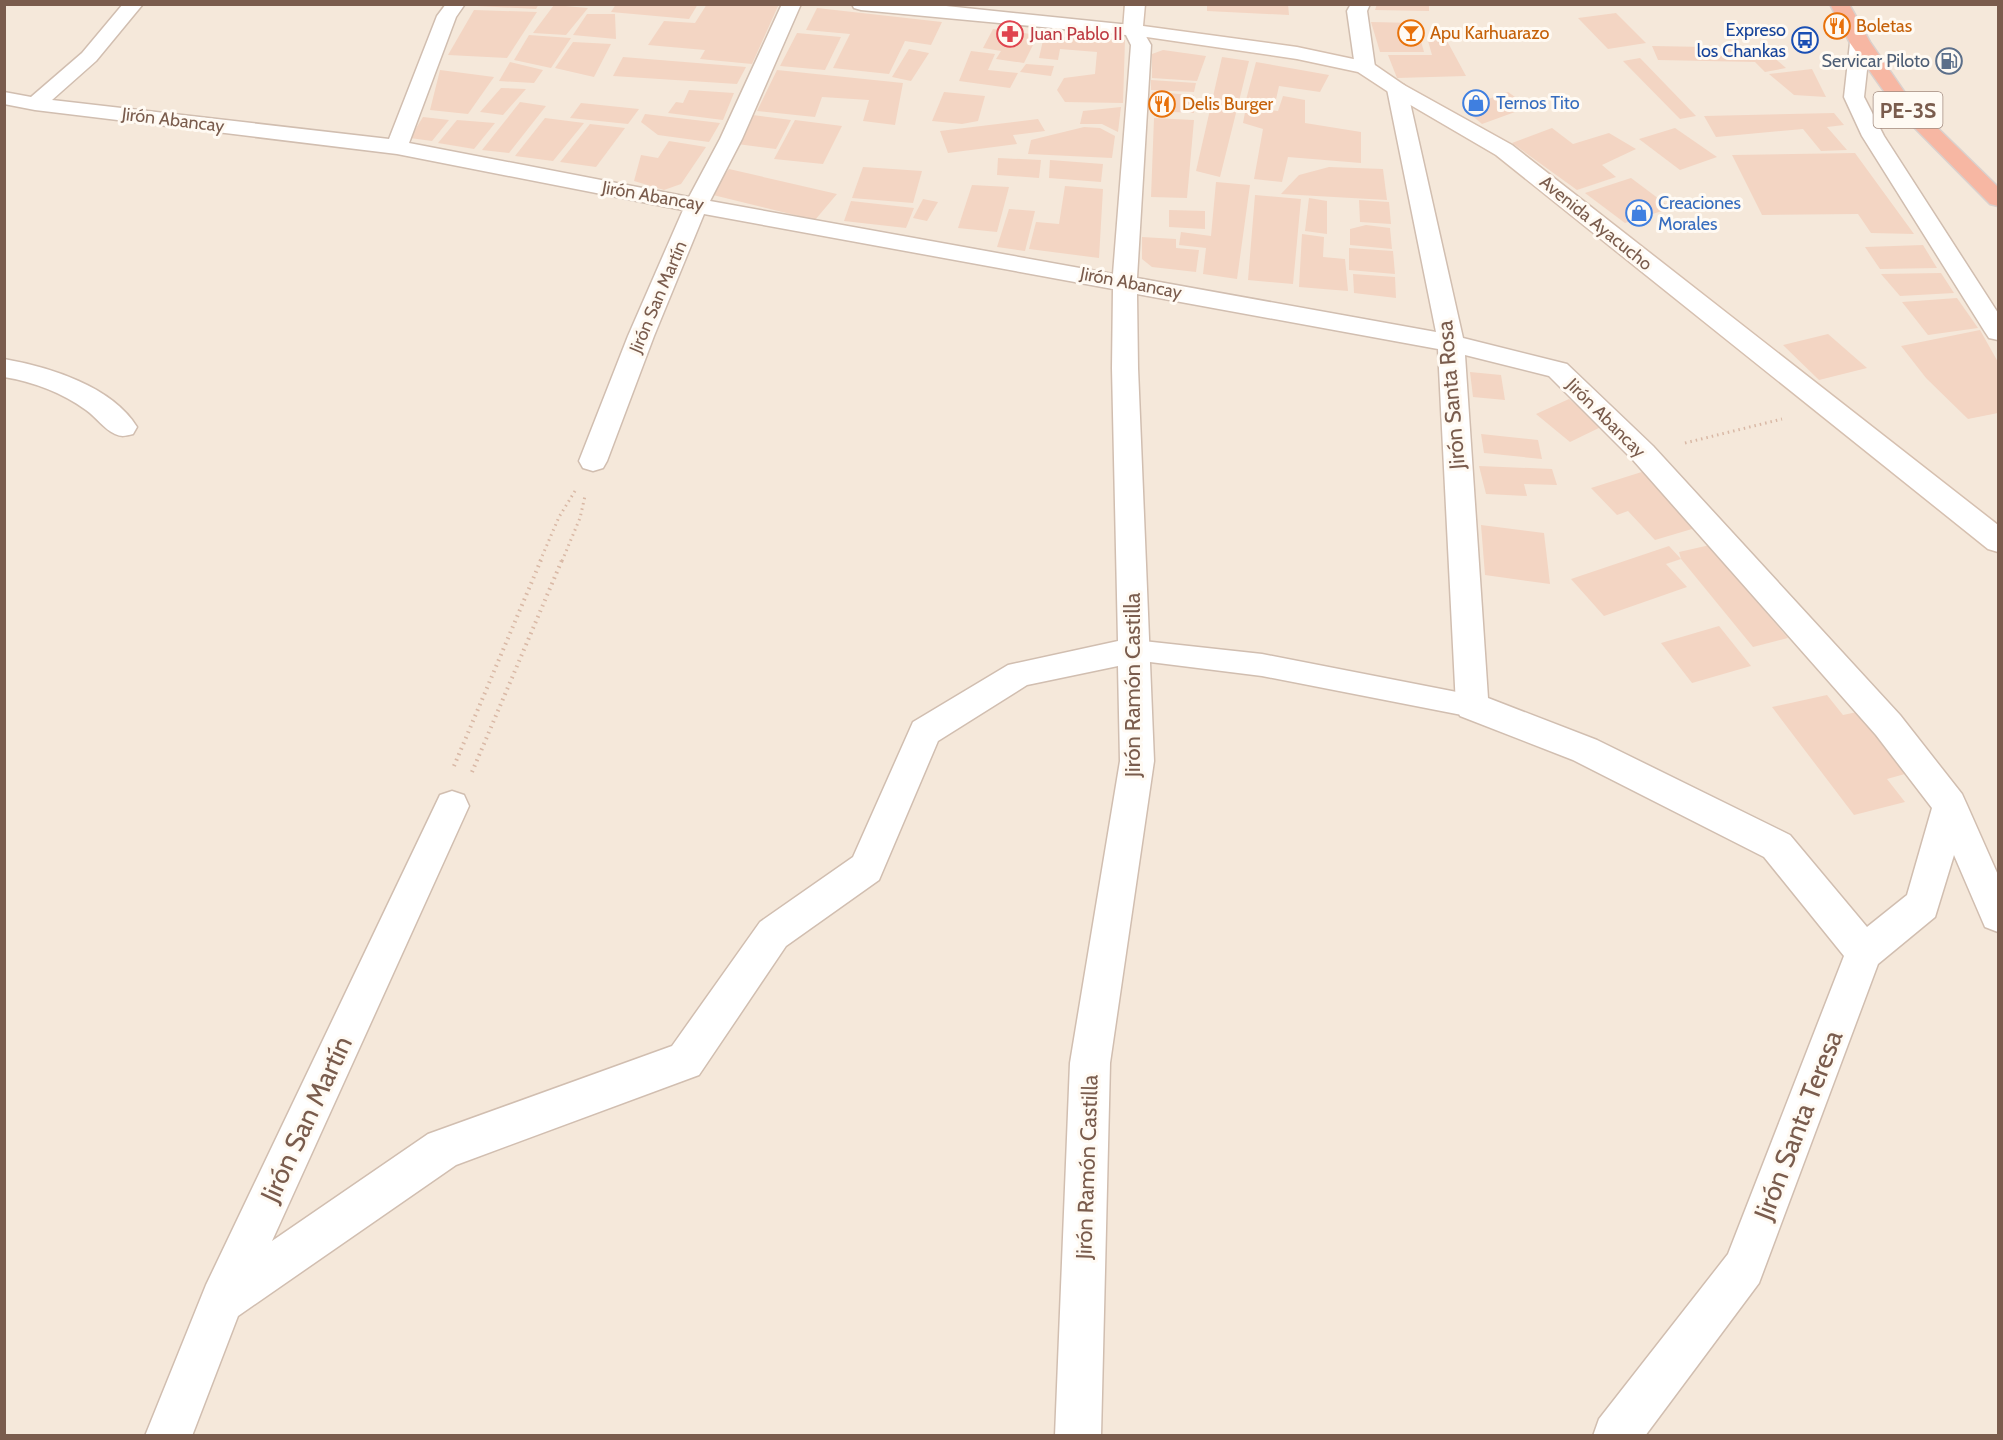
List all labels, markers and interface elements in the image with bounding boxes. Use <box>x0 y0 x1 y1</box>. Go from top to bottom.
restaurant icon: Boletas <box>1822 11 1852 41</box>
place label: Boletas <box>1856 15 1912 37</box>
bar icon: Apu Karhuarazo <box>1396 18 1426 48</box>
pharmacy icon: Juan Pablo II <box>995 19 1025 49</box>
place label: Expreso los Chankas <box>1697 19 1786 62</box>
place label: Apu Karhuarazo <box>1430 22 1549 44</box>
place label: Juan Pablo II <box>1029 23 1123 45</box>
bus stop icon: Expreso los Chankas <box>1790 25 1820 55</box>
fuel station icon: Servicar Piloto <box>1934 46 1964 76</box>
place label: Servicar Piloto <box>1822 50 1930 72</box>
shop icon: Ternos Tito <box>1461 88 1491 118</box>
restaurant icon: Delis Burger <box>1147 89 1177 119</box>
place label: Ternos Tito <box>1496 92 1580 114</box>
road number: PE-3S <box>1874 92 1942 128</box>
place label: Delis Burger <box>1182 93 1274 115</box>
street label: Jirón Abancay <box>120 103 225 137</box>
street label: Avenida Ayacucho <box>1535 171 1657 275</box>
street label: Jirón Abancay <box>599 176 706 216</box>
place label: Creaciones Morales <box>1658 192 1741 235</box>
shop icon: Creaciones Morales <box>1624 198 1654 228</box>
street label: Jirón San Martín <box>624 238 692 357</box>
street label: Jirón Abancay <box>1077 262 1184 304</box>
street label: Jirón Santa Rosa <box>1431 319 1471 471</box>
street label: Jirón Abancay <box>1561 373 1650 462</box>
street label: Jirón Ramón Castilla <box>1119 592 1146 778</box>
street label: Jirón Santa Teresa <box>1746 1025 1849 1225</box>
street label: Jirón San Martín <box>253 1031 359 1208</box>
street label: Jirón Ramón Castilla <box>1070 1074 1104 1261</box>

